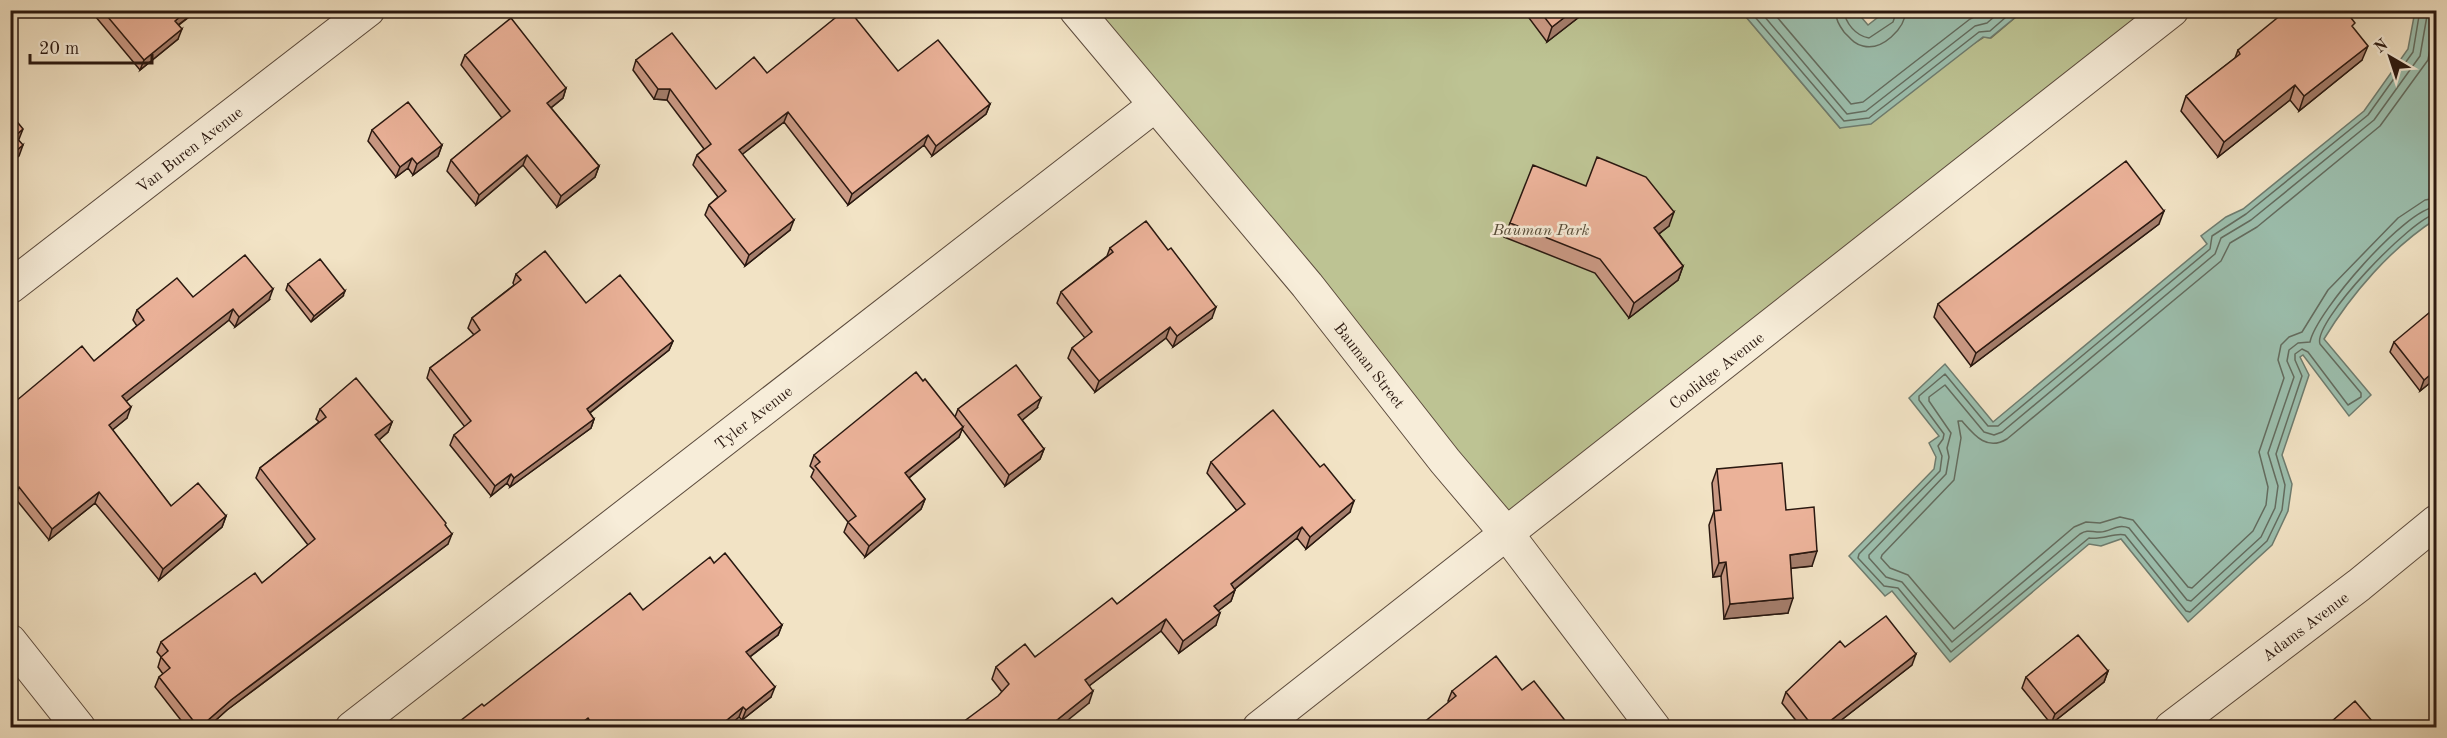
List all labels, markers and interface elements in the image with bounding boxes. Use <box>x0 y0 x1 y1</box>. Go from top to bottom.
scale bar <box>30 27 152 65</box>
north arrow <box>2360 27 2420 87</box>
text: N <box>2372 36 2392 57</box>
text: 20 m <box>39 40 79 58</box>
street label: Van Buren Avenue <box>134 104 246 197</box>
park label: Bauman Park <box>1492 223 1590 239</box>
street label: Bauman Street <box>1330 320 1407 412</box>
street label: Coolidge Avenue <box>1667 330 1767 413</box>
street label: Tyler Avenue <box>712 384 796 454</box>
street label: Adams Avenue <box>2260 590 2352 665</box>

